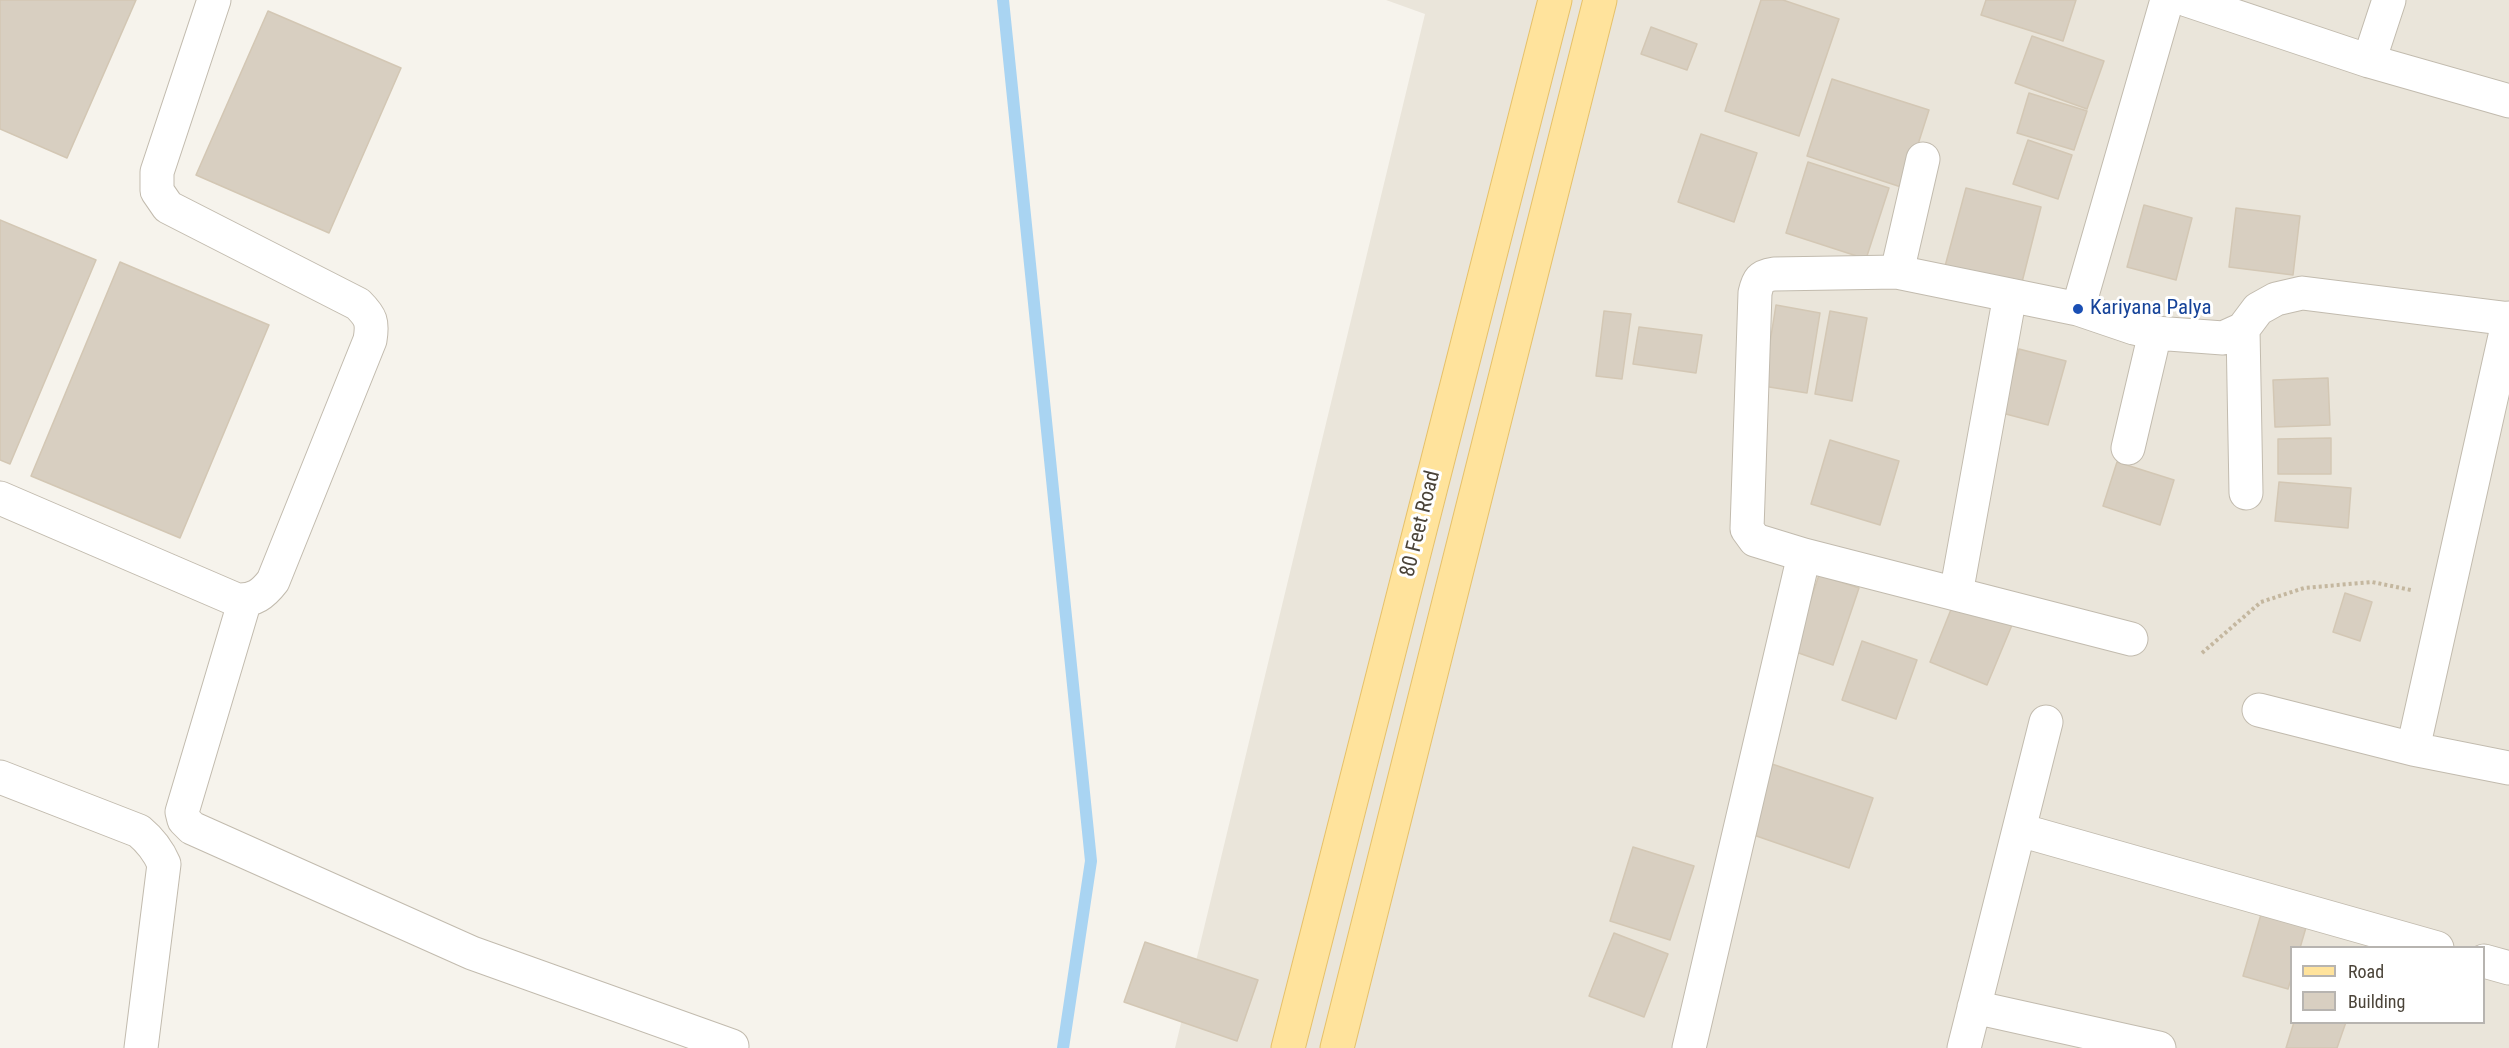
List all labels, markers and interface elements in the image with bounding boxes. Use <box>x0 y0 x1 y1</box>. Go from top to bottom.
place label: Kariyana Palya <box>2090 296 2211 322</box>
marker: Kariyana Palya <box>2071 302 2085 316</box>
street label: 80 Feet Road <box>1396 468 1446 580</box>
legend <box>2290 946 2485 1024</box>
text: Road <box>2348 961 2384 982</box>
text: Building <box>2348 991 2405 1012</box>

